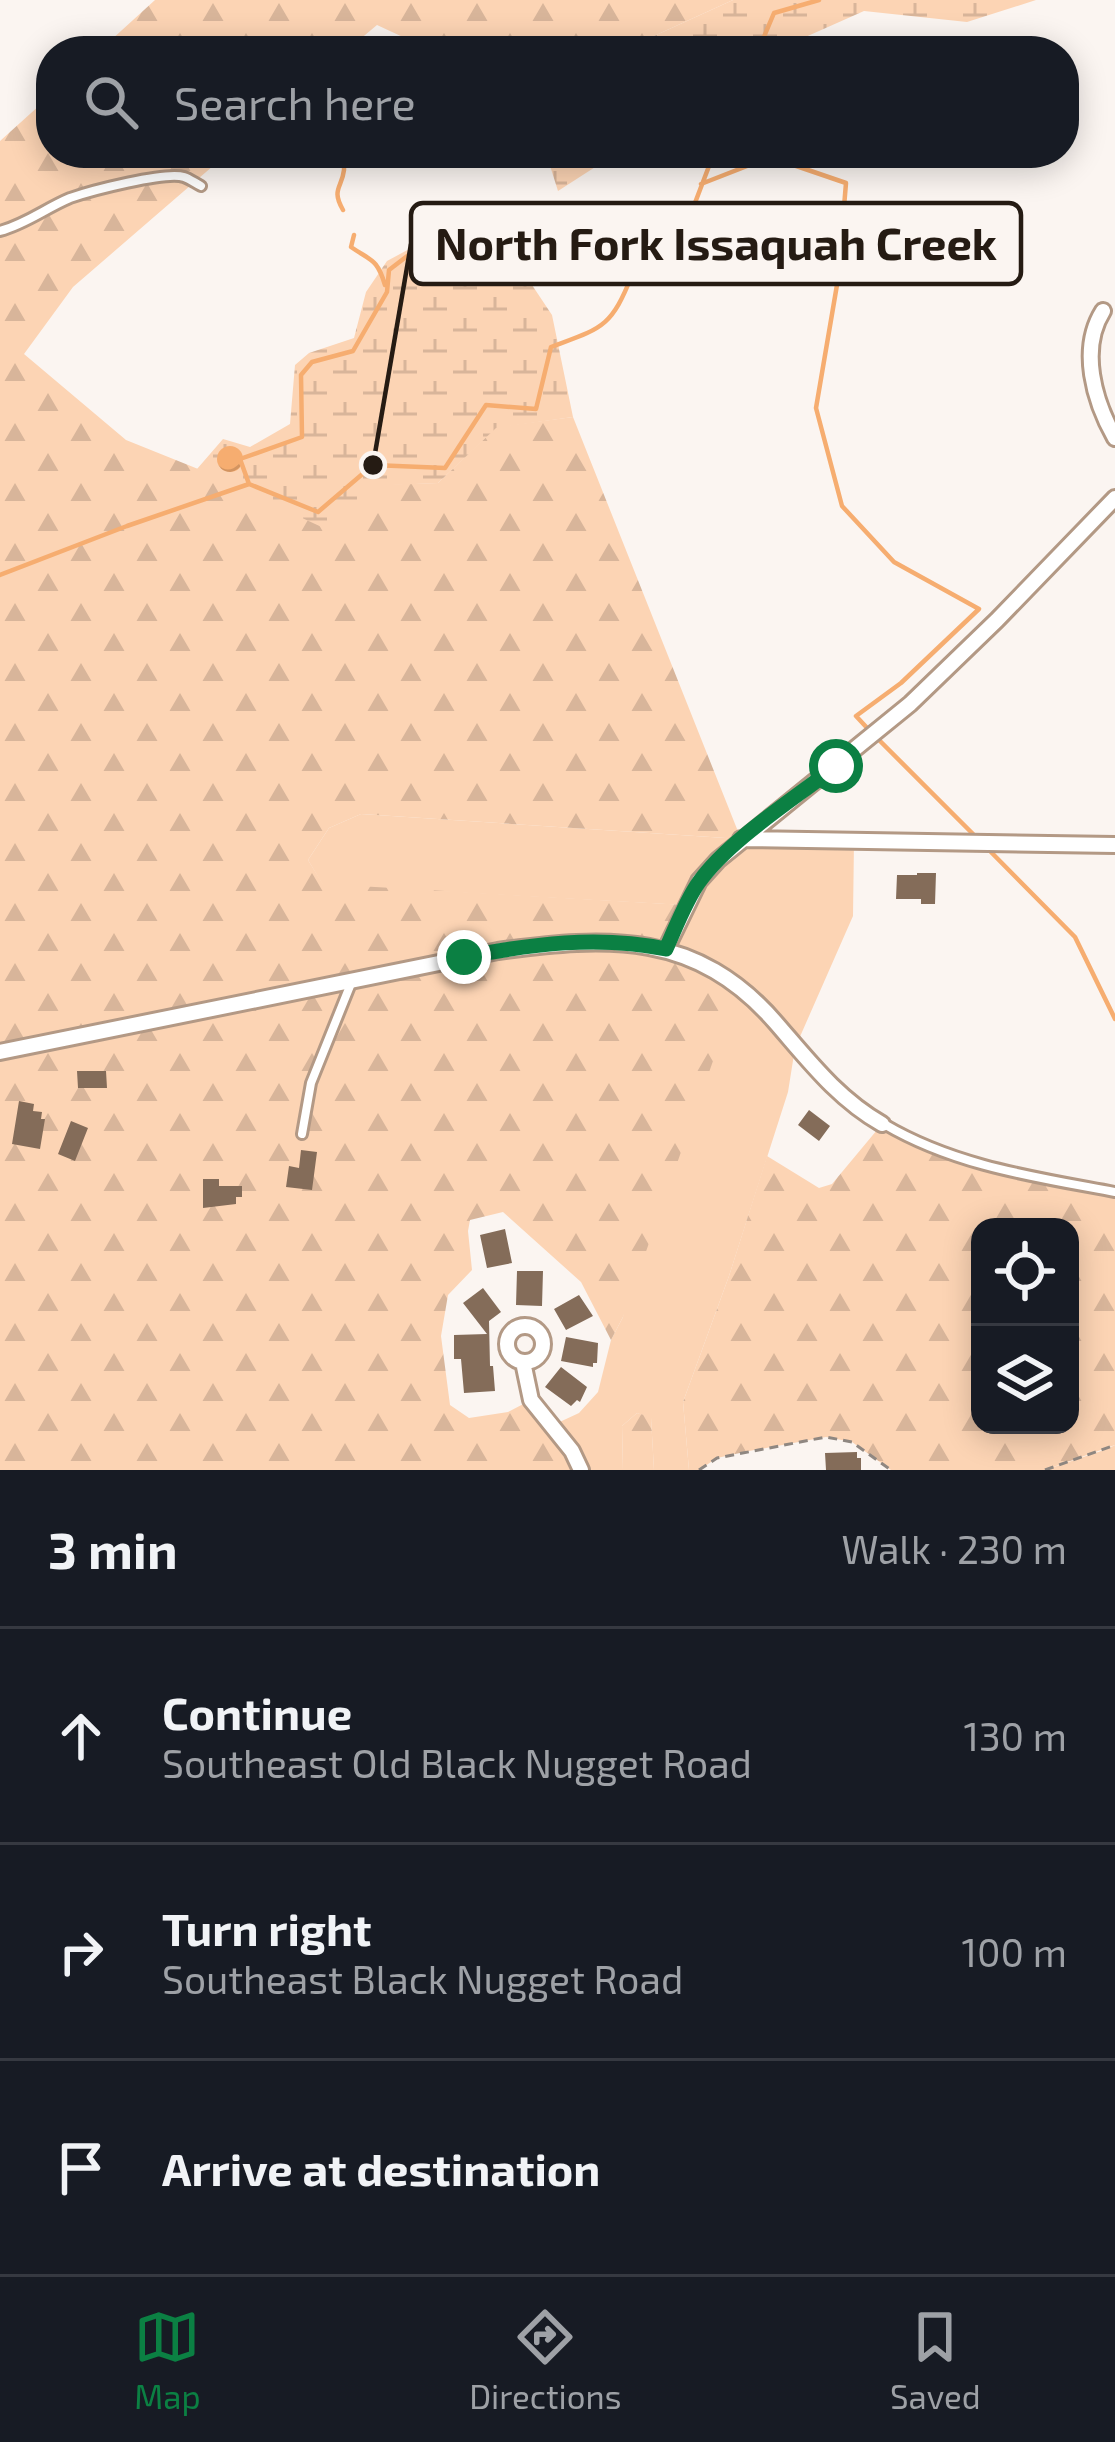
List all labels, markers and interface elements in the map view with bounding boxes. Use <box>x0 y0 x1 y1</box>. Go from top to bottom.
search box <box>36 36 1079 168</box>
icon: search <box>78 69 144 135</box>
text: Search here <box>174 75 416 129</box>
callout: North Fork Issaquah Creek <box>411 203 1021 284</box>
text: North Fork Issaquah Creek <box>435 215 997 269</box>
route start <box>809 739 863 793</box>
route end <box>437 930 491 984</box>
map controls <box>971 1218 1079 1434</box>
button: locate <box>971 1218 1079 1326</box>
button: layers <box>971 1326 1079 1434</box>
text: 3 min <box>48 1518 178 1579</box>
text: Walk · 230 m <box>841 1525 1067 1572</box>
text: Continue <box>162 1685 352 1739</box>
icon: ahead <box>48 1703 114 1769</box>
text: 130 m <box>963 1712 1067 1759</box>
text: Southeast Old Black Nugget Road <box>162 1739 752 1786</box>
text: Turn right <box>162 1901 371 1955</box>
icon: right <box>48 1919 114 1985</box>
text: 100 m <box>962 1928 1067 1975</box>
text: Southeast Black Nugget Road <box>162 1955 683 2002</box>
icon: arrive <box>48 2135 114 2201</box>
text: Arrive at destination <box>162 2141 600 2195</box>
tab: Map <box>134 2304 201 2416</box>
tab: Directions <box>469 2304 621 2416</box>
tab: Saved <box>890 2304 981 2416</box>

